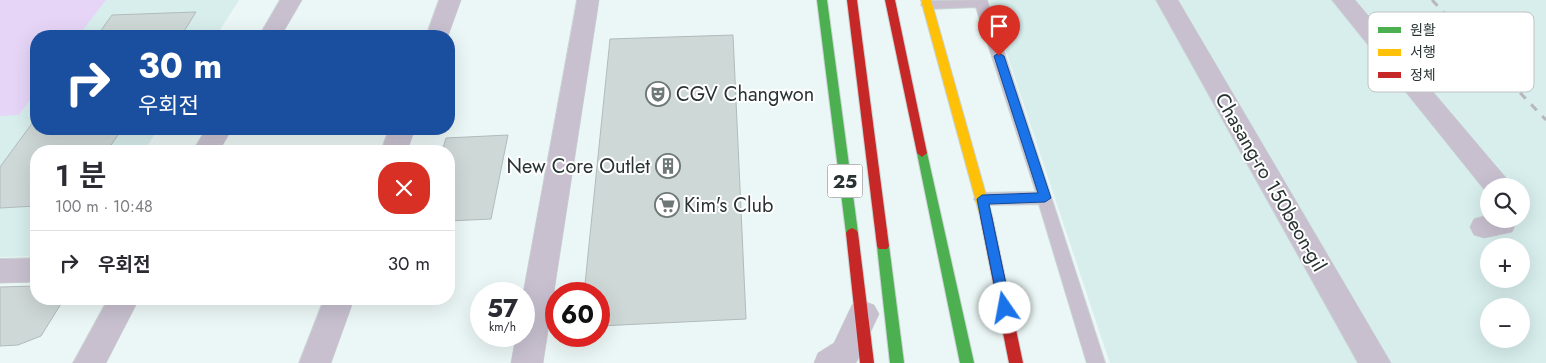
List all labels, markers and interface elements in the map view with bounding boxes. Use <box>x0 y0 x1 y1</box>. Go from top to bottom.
pin <box>978 5 1020 56</box>
icon: arrive <box>985 12 1013 40</box>
legend <box>1368 12 1534 92</box>
text: 원활 <box>1410 20 1436 40</box>
text: 30 m <box>138 41 222 91</box>
text: 서행 <box>1410 42 1436 62</box>
icon: right <box>55 50 120 115</box>
text: 정체 <box>1410 65 1436 85</box>
place label: CGV Changwon <box>676 80 814 109</box>
theatre icon: CGV Changwon <box>645 81 671 107</box>
street label: Chasang-ro 150beon-gil <box>1208 88 1334 277</box>
text: 우회전 <box>138 89 199 121</box>
place label: New Core Outlet <box>507 152 650 181</box>
building icon: New Core Outlet <box>655 153 681 179</box>
text: 1 분 <box>55 154 106 197</box>
button: close <box>378 162 430 214</box>
road number: 25 <box>828 165 862 198</box>
map controls <box>1480 178 1530 348</box>
button: search <box>1480 178 1530 228</box>
place label: Kim's Club <box>684 191 773 220</box>
supermarket icon: Kim's Club <box>654 192 680 218</box>
text: 100 m · 10:48 <box>55 195 153 218</box>
button: + <box>1480 238 1530 288</box>
icon: right <box>55 249 83 277</box>
text: 30 m <box>388 250 430 277</box>
text: 우회전 <box>98 251 150 278</box>
position arrow <box>978 281 1030 333</box>
speed limit sign: 60 <box>545 282 610 347</box>
text: 57 <box>487 290 518 326</box>
button: − <box>1480 298 1530 348</box>
text: km/h <box>489 318 516 336</box>

